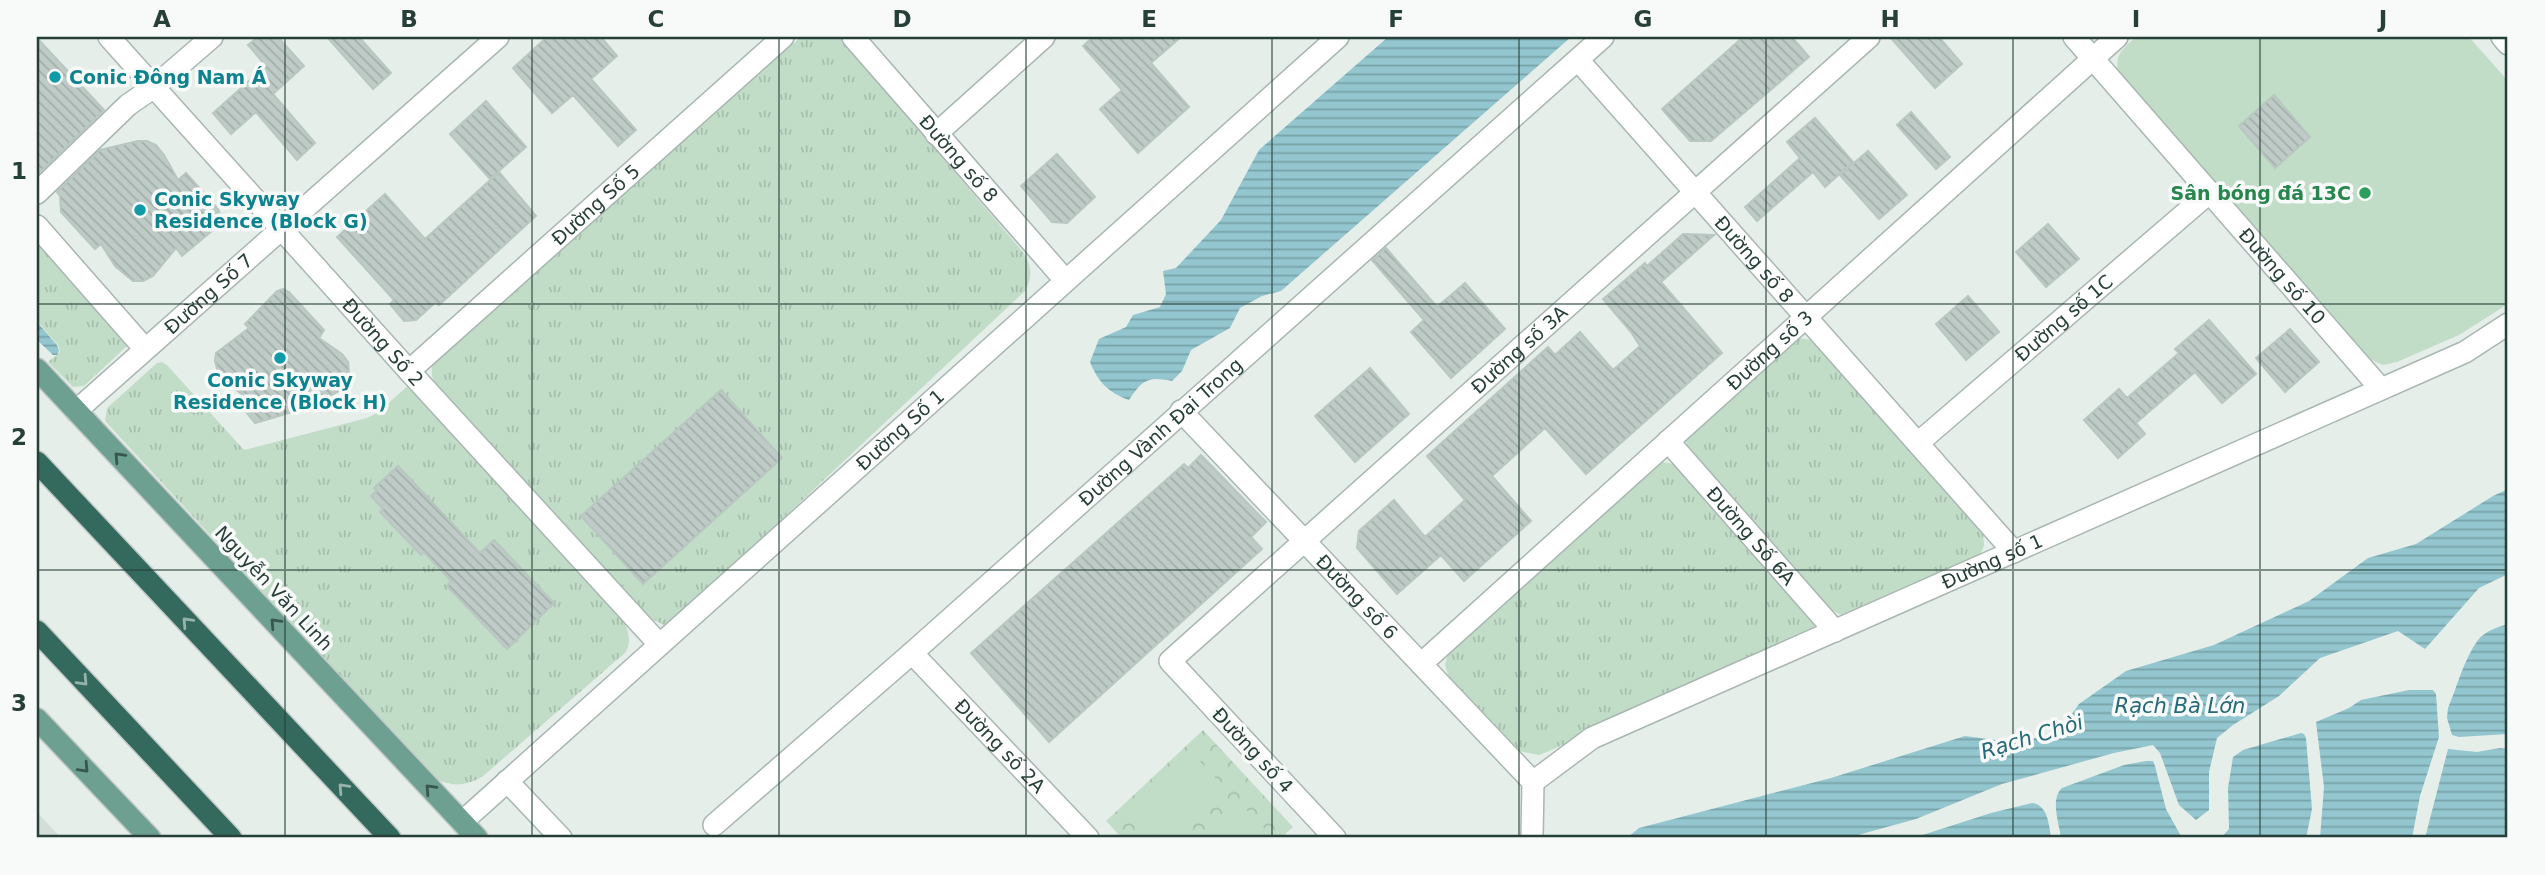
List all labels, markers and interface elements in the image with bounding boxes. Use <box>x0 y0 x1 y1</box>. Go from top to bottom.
text: A <box>153 6 171 32</box>
text: B <box>400 6 418 32</box>
text: C <box>648 6 664 32</box>
text: D <box>892 6 912 32</box>
text: E <box>1141 6 1157 32</box>
text: F <box>1388 6 1404 32</box>
text: G <box>1634 6 1652 32</box>
text: H <box>1880 6 1900 32</box>
text: I <box>2132 6 2140 32</box>
text: J <box>2377 6 2387 32</box>
place label: Conic Đông Nam Á <box>69 66 267 88</box>
marker: Conic Đông Nam Á <box>47 69 63 85</box>
street label: Đường số 8 <box>915 110 1003 206</box>
text: 1 <box>11 158 27 184</box>
street label: Đường Số 5 <box>547 160 644 249</box>
place label: Sân bóng đá 13C <box>2171 182 2351 204</box>
marker: Sân bóng đá 13C <box>2357 185 2373 201</box>
place label: Conic Skyway Residence (Block G) <box>154 188 368 232</box>
marker: Conic Skyway Residence (Block G) <box>132 202 148 218</box>
street label: Đường số 8 <box>1710 211 1799 307</box>
street label: Đường số 10 <box>2235 223 2330 328</box>
street label: Đường Số 7 <box>160 249 257 338</box>
street label: Đường số 1C <box>2010 270 2117 366</box>
street label: Đường Số 2 <box>338 294 428 390</box>
street label: Đường số 3A <box>1467 301 1572 398</box>
street label: Đường số 3 <box>1722 306 1817 394</box>
marker: Conic Skyway Residence (Block H) <box>272 350 288 366</box>
street label: Đường Vành Đai Trong <box>1074 353 1247 510</box>
place label: Conic Skyway Residence (Block H) <box>173 369 387 413</box>
street label: Đường Số 1 <box>851 385 948 475</box>
text: 2 <box>11 424 27 450</box>
one-way arrow <box>115 452 127 465</box>
street label: Đường Số 6A <box>1702 482 1800 589</box>
street label: Nguyễn Văn Linh <box>211 521 337 655</box>
street label: Đường số 1 <box>1938 529 2046 593</box>
street label: Đường số 6 <box>1312 550 1402 644</box>
one-way arrow <box>183 618 196 631</box>
one-way arrow <box>270 618 283 631</box>
one-way arrow <box>75 673 88 686</box>
text: 3 <box>11 690 27 716</box>
street label: Đường số 2A <box>950 694 1050 797</box>
water label: Rạch Bà Lớn <box>2115 694 2245 718</box>
street label: Đường số 4 <box>1208 703 1298 797</box>
water label: Rạch Chòi <box>1978 710 2086 764</box>
one-way arrow <box>75 760 88 773</box>
one-way arrow <box>339 784 351 797</box>
one-way arrow <box>426 784 439 797</box>

